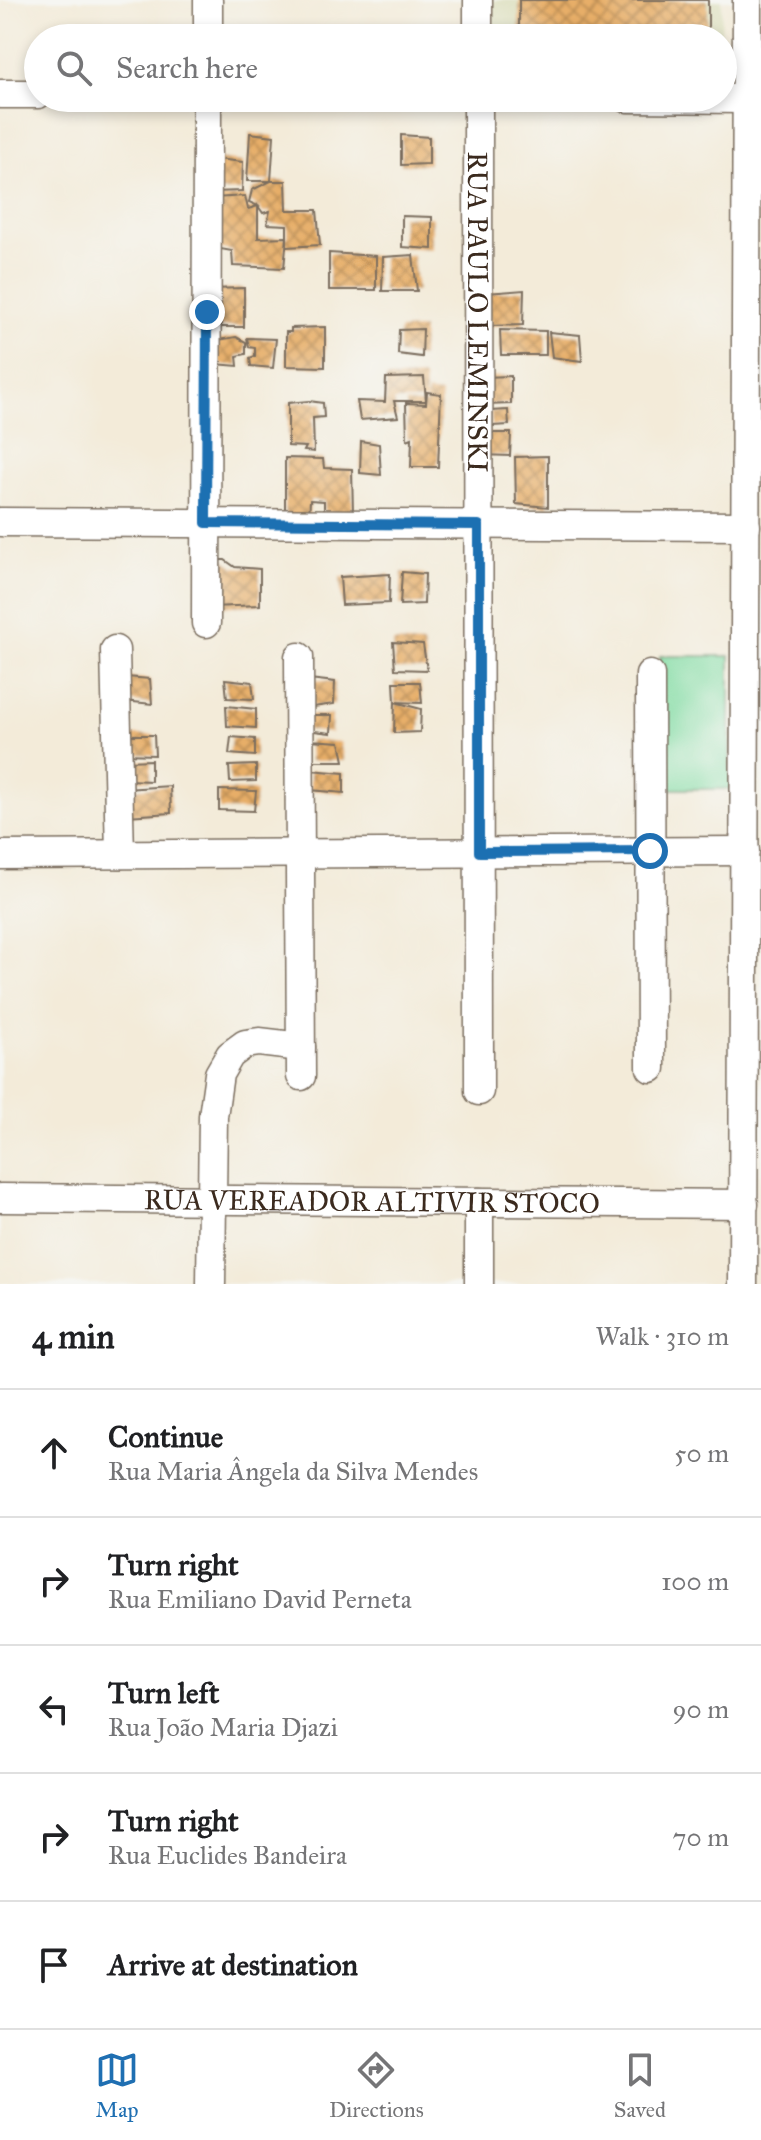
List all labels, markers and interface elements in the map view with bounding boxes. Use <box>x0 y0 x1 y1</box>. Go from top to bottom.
search box <box>24 24 737 112</box>
icon: search <box>52 46 96 90</box>
text: Search here <box>116 50 258 86</box>
street label: RUA PAULO LEMINSKI <box>460 151 495 473</box>
route end <box>189 294 225 330</box>
route start <box>632 833 668 869</box>
street label: RUA VEREADOR ALTIVIR STOCO <box>144 1182 600 1221</box>
text: 4 min <box>32 1316 115 1357</box>
text: Walk · 310 m <box>595 1320 729 1352</box>
text: Continue <box>108 1419 223 1455</box>
icon: ahead <box>32 1431 76 1475</box>
text: 50 m <box>674 1437 729 1469</box>
text: Rua Maria Ângela da Silva Mendes <box>108 1455 478 1487</box>
text: Turn right <box>108 1547 239 1583</box>
icon: right <box>32 1559 76 1603</box>
text: 100 m <box>661 1565 729 1597</box>
text: Rua Emiliano David Perneta <box>108 1583 412 1615</box>
text: Turn left <box>108 1675 219 1711</box>
icon: left <box>32 1687 76 1731</box>
text: 90 m <box>672 1693 729 1725</box>
text: Rua João Maria Djazi <box>108 1711 338 1743</box>
text: Turn right <box>108 1803 239 1839</box>
icon: right <box>32 1815 76 1859</box>
text: 70 m <box>673 1821 729 1853</box>
text: Rua Euclides Bandeira <box>108 1839 347 1871</box>
icon: arrive <box>32 1943 76 1987</box>
text: Arrive at destination <box>108 1947 358 1983</box>
tab: Map <box>95 2048 139 2123</box>
tab: Directions <box>329 2048 424 2123</box>
tab: Saved <box>614 2048 666 2123</box>

